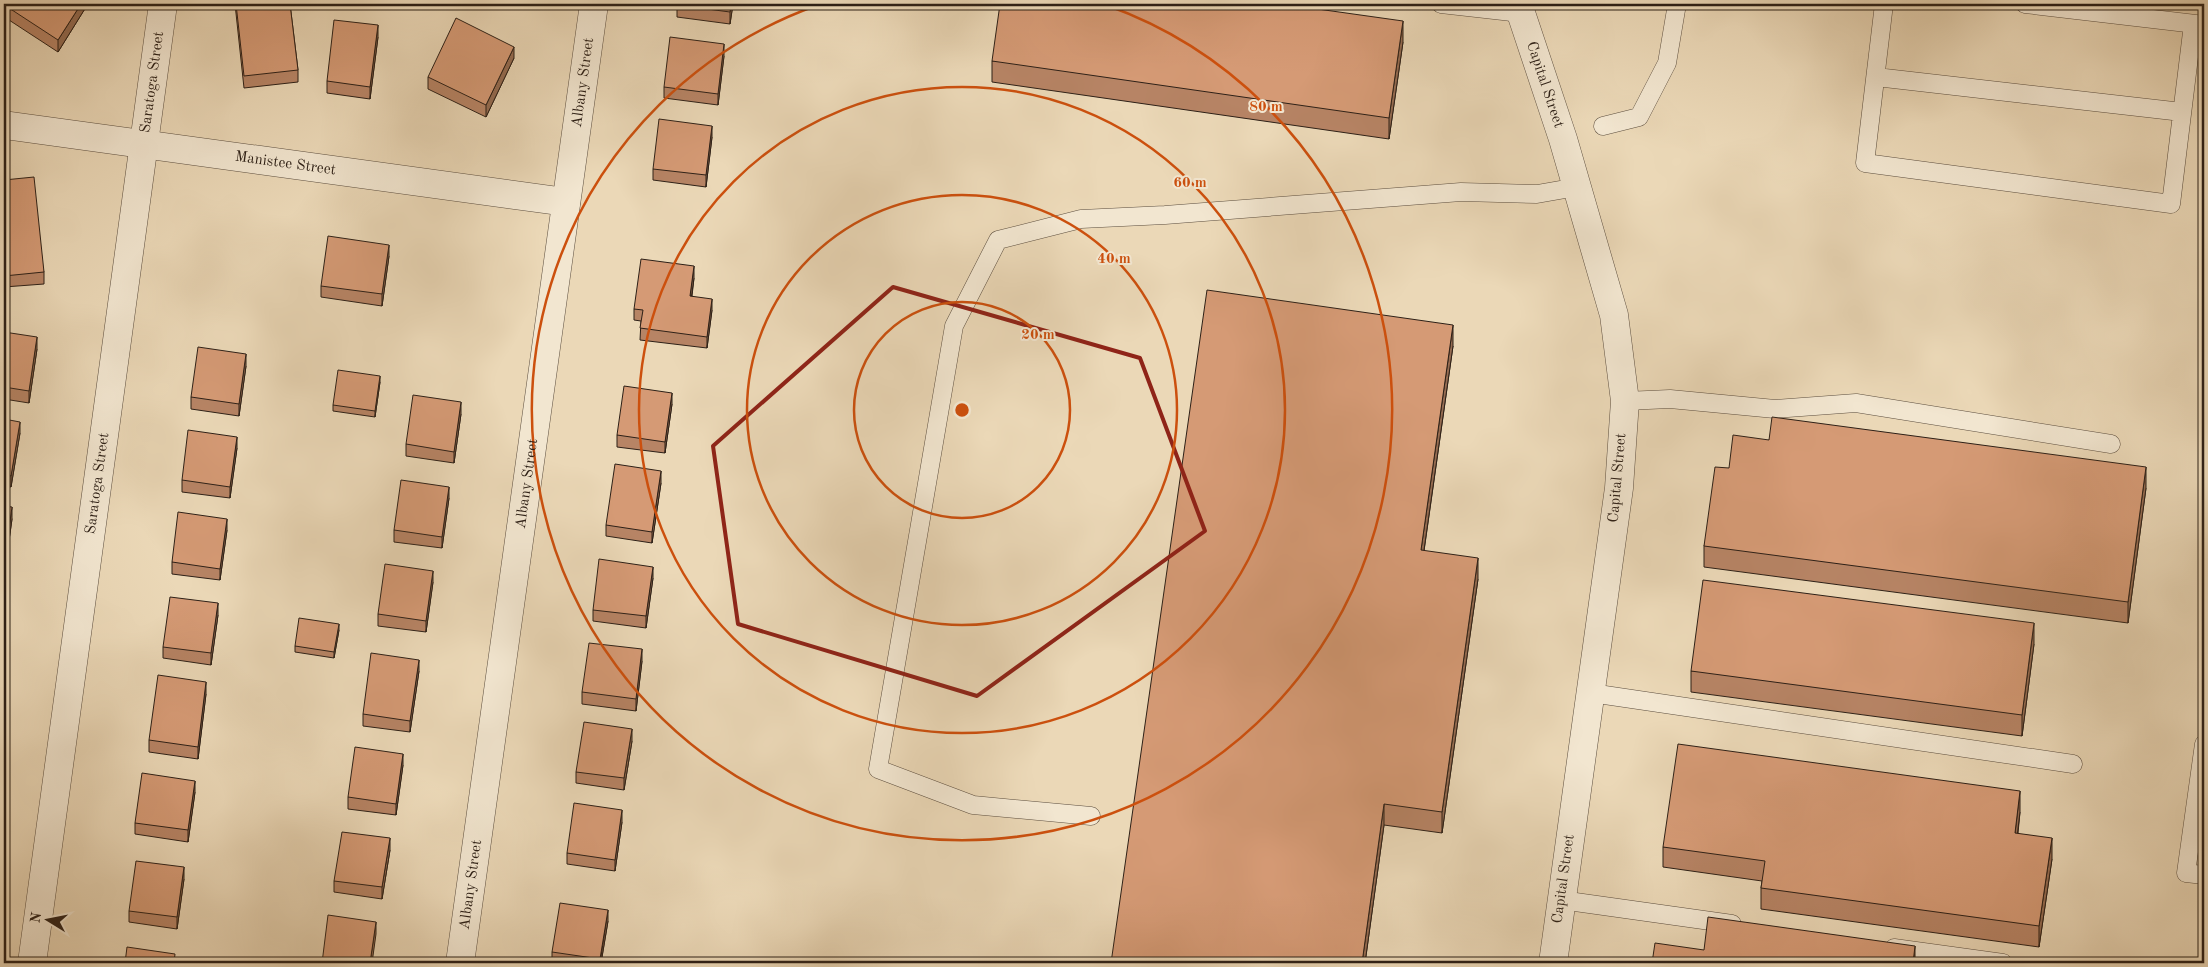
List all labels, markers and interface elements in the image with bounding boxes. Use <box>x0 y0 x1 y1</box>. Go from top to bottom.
street label: Saratoga Street <box>138 30 167 134</box>
street label: Albany Street <box>569 37 597 129</box>
street label: Capital Street <box>1524 40 1566 130</box>
text: 80 m <box>1249 100 1283 115</box>
street label: Manistee Street <box>234 149 337 178</box>
text: 60 m <box>1173 176 1207 191</box>
text: 40 m <box>1097 252 1131 267</box>
text: 20 m <box>1021 328 1055 343</box>
centre of rings <box>953 401 971 419</box>
street label: Saratoga Street <box>83 432 112 535</box>
street label: Capital Street <box>1607 433 1629 523</box>
street label: Albany Street <box>513 438 541 530</box>
street label: Capital Street <box>1550 833 1578 925</box>
street label: Albany Street <box>457 839 485 931</box>
north arrow <box>22 894 72 944</box>
text: N <box>28 911 44 924</box>

